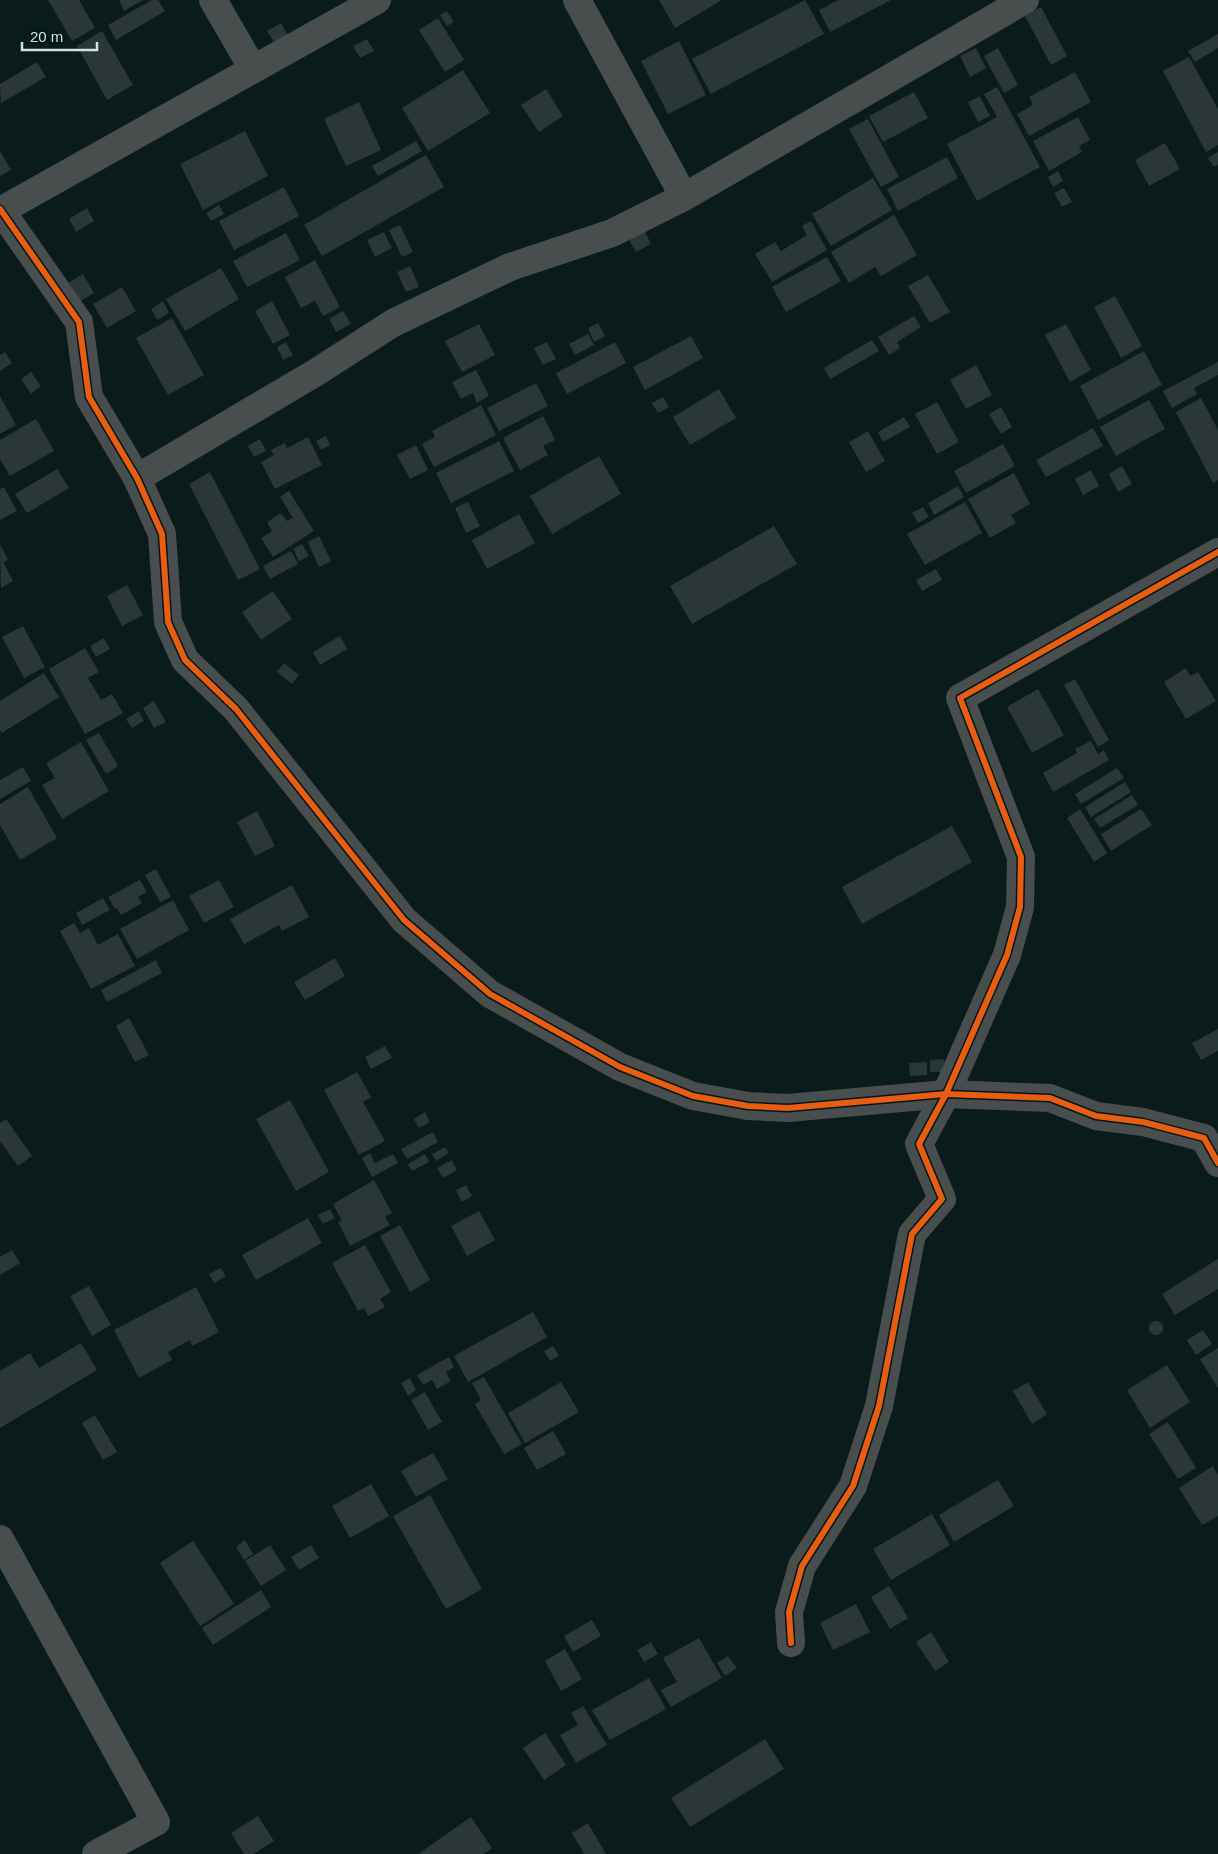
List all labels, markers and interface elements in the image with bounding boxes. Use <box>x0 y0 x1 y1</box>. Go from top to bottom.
scale bar <box>22 20 98 52</box>
text: 20 m <box>30 28 63 45</box>

